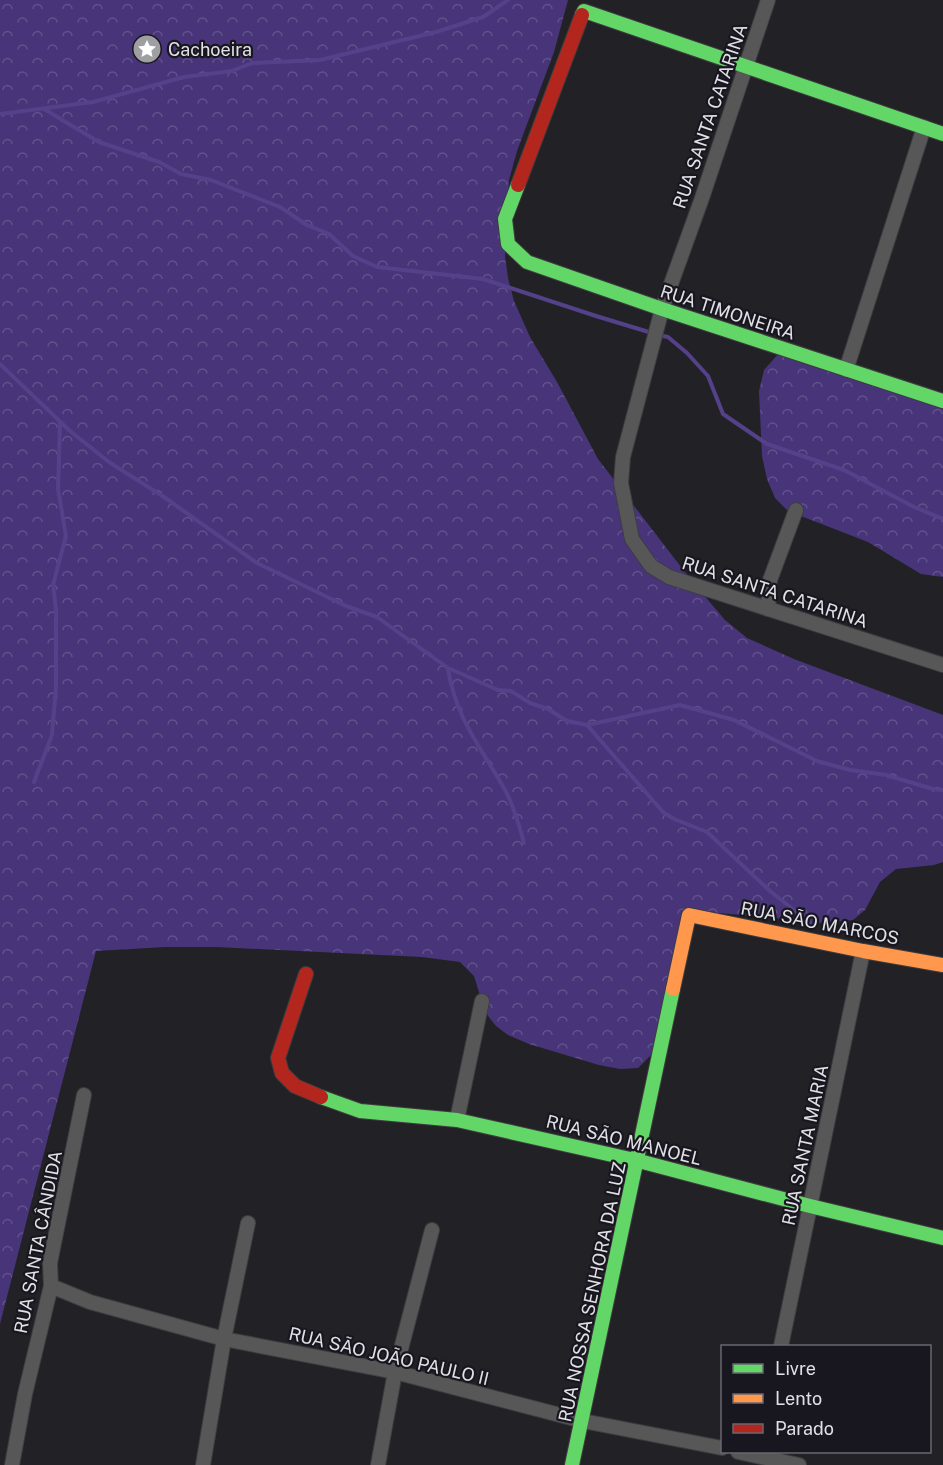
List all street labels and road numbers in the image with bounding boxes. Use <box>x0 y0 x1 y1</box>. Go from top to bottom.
street label: RUA SANTA CATARINA <box>668 21 752 211</box>
street label: RUA TIMONEIRA <box>658 280 798 344</box>
street label: RUA SANTA CATARINA <box>679 552 871 632</box>
street label: RUA SÃO MARCOS <box>739 896 901 949</box>
street label: RUA SANTA MARIA <box>778 1062 832 1227</box>
street label: RUA SÃO MANOEL <box>544 1110 704 1170</box>
street label: RUA SANTA CÂNDIDA <box>10 1148 66 1335</box>
street label: RUA NOSSA SENHORA DA LUZ <box>554 1160 630 1424</box>
street label: RUA SÃO JOÃO PAULO II <box>287 1322 491 1389</box>

